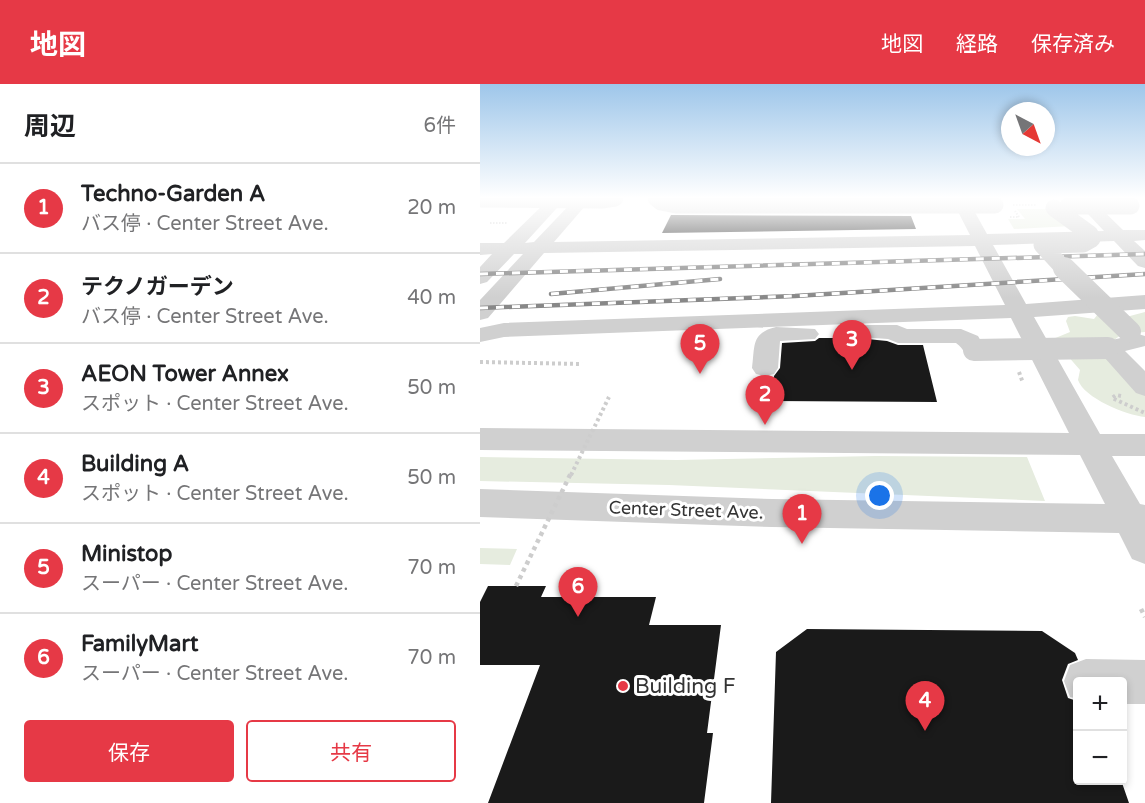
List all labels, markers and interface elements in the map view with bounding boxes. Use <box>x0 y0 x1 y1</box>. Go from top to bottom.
text: 地図 <box>30 28 86 62</box>
text: 地図 <box>881 32 923 57</box>
text: 経路 <box>956 32 998 57</box>
text: 保存済み <box>1031 32 1115 57</box>
north arrow <box>1001 102 1055 156</box>
text: 周辺 <box>24 111 76 142</box>
text: 6件 <box>423 114 456 138</box>
text: Techno-Garden A <box>81 181 265 207</box>
text: 1 <box>37 196 50 220</box>
text: 20 m <box>407 196 456 220</box>
text: バス停 · Center Street Ave. <box>81 212 329 236</box>
text: テクノガーデン <box>81 274 234 300</box>
text: 2 <box>37 286 50 310</box>
text: 40 m <box>407 286 456 310</box>
text: バス停 · Center Street Ave. <box>81 305 329 329</box>
pin: 3 <box>832 320 872 370</box>
pin: 5 <box>680 324 720 374</box>
text: AEON Tower Annex <box>81 361 289 387</box>
text: 3 <box>37 376 50 400</box>
text: 50 m <box>407 376 456 400</box>
pin: 2 <box>746 376 784 425</box>
text: スポット · Center Street Ave. <box>81 392 349 416</box>
text: Building A <box>81 451 189 477</box>
text: 4 <box>37 466 50 490</box>
text: 50 m <box>407 466 456 490</box>
your location <box>865 481 894 510</box>
text: スポット · Center Street Ave. <box>81 482 349 506</box>
pin: 1 <box>782 494 822 544</box>
street label: Center Street Ave. <box>608 496 764 524</box>
text: Ministop <box>81 541 172 567</box>
text: 5 <box>37 556 50 580</box>
text: 70 m <box>407 556 456 580</box>
pin: 6 <box>558 568 598 617</box>
text: スーパー · Center Street Ave. <box>81 572 348 596</box>
text: FamilyMart <box>81 631 198 657</box>
text: 6 <box>37 646 50 670</box>
text: 70 m <box>407 646 456 670</box>
text: スーパー · Center Street Ave. <box>81 662 348 686</box>
place label: Building F <box>635 674 736 699</box>
map controls <box>1073 677 1127 785</box>
button: + <box>1073 677 1127 731</box>
marker: Building F <box>616 679 630 693</box>
pin: 4 <box>906 682 944 731</box>
button: 保存 <box>24 720 234 782</box>
button: 共有 <box>246 720 456 782</box>
button: − <box>1073 731 1127 785</box>

